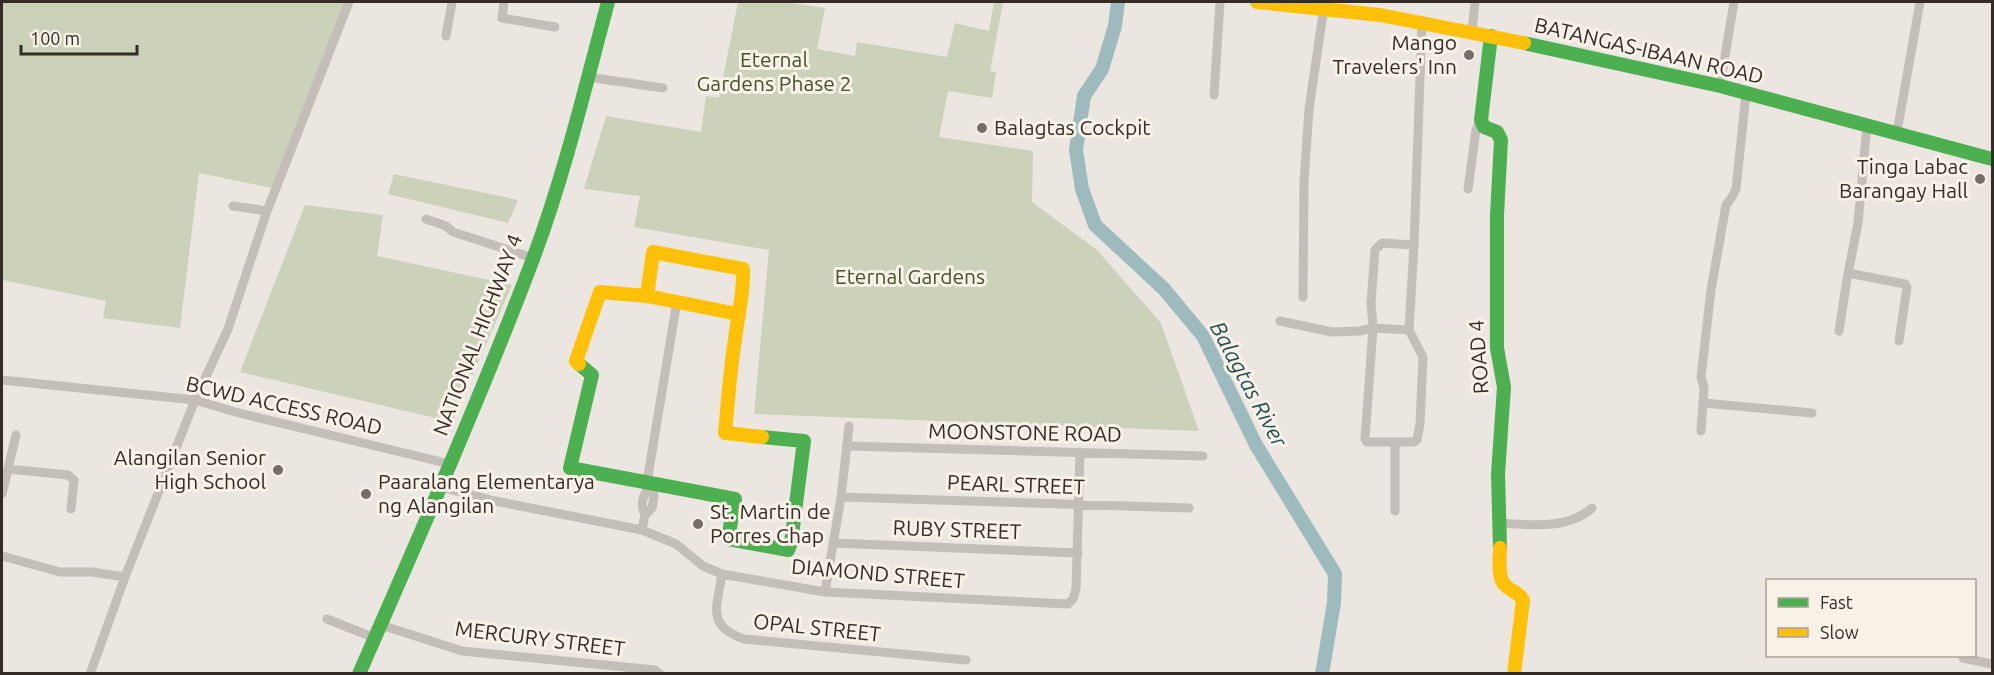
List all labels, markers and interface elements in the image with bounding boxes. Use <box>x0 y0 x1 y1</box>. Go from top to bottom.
street label: BATANGAS-IBAAN ROAD <box>1532 12 1766 88</box>
scale bar <box>21 18 136 56</box>
text: 100 m <box>30 28 80 48</box>
place label: Mango Travelers' Inn <box>1332 30 1457 78</box>
park label: Eternal Gardens Phase 2 <box>696 47 852 95</box>
marker: Mango Travelers' Inn <box>1462 48 1476 62</box>
place label: Balagtas Cockpit <box>994 115 1151 139</box>
marker: Balagtas Cockpit <box>975 121 989 135</box>
place label: Tinga Labac Barangay Hall <box>1839 154 1968 202</box>
marker: Tinga Labac Barangay Hall <box>1973 172 1987 186</box>
street label: NATIONAL HIGHWAY 4 <box>428 231 527 439</box>
park label: Eternal Gardens <box>835 264 985 288</box>
water label: Balagtas River <box>1206 317 1293 451</box>
street label: ROAD 4 <box>1463 319 1493 395</box>
street label: BCWD ACCESS ROAD <box>184 371 385 439</box>
street label: MOONSTONE ROAD <box>928 418 1122 446</box>
place label: Alangilan Senior High School <box>114 445 266 493</box>
marker: Alangilan Senior High School <box>271 463 285 477</box>
place label: Paaralang Elementarya ng Alangilan <box>378 469 595 517</box>
street label: PEARL STREET <box>947 470 1086 498</box>
marker: Paaralang Elementarya ng Alangilan <box>359 487 373 501</box>
place label: St. Martin de Porres Chap <box>710 499 831 547</box>
street label: RUBY STREET <box>892 515 1022 543</box>
marker: St. Martin de Porres Chap <box>691 517 705 531</box>
street label: DIAMOND STREET <box>790 553 966 593</box>
legend <box>1766 579 1976 657</box>
text: Fast <box>1820 592 1853 612</box>
street label: OPAL STREET <box>752 608 882 646</box>
street label: MERCURY STREET <box>454 616 627 660</box>
text: Slow <box>1820 622 1859 642</box>

